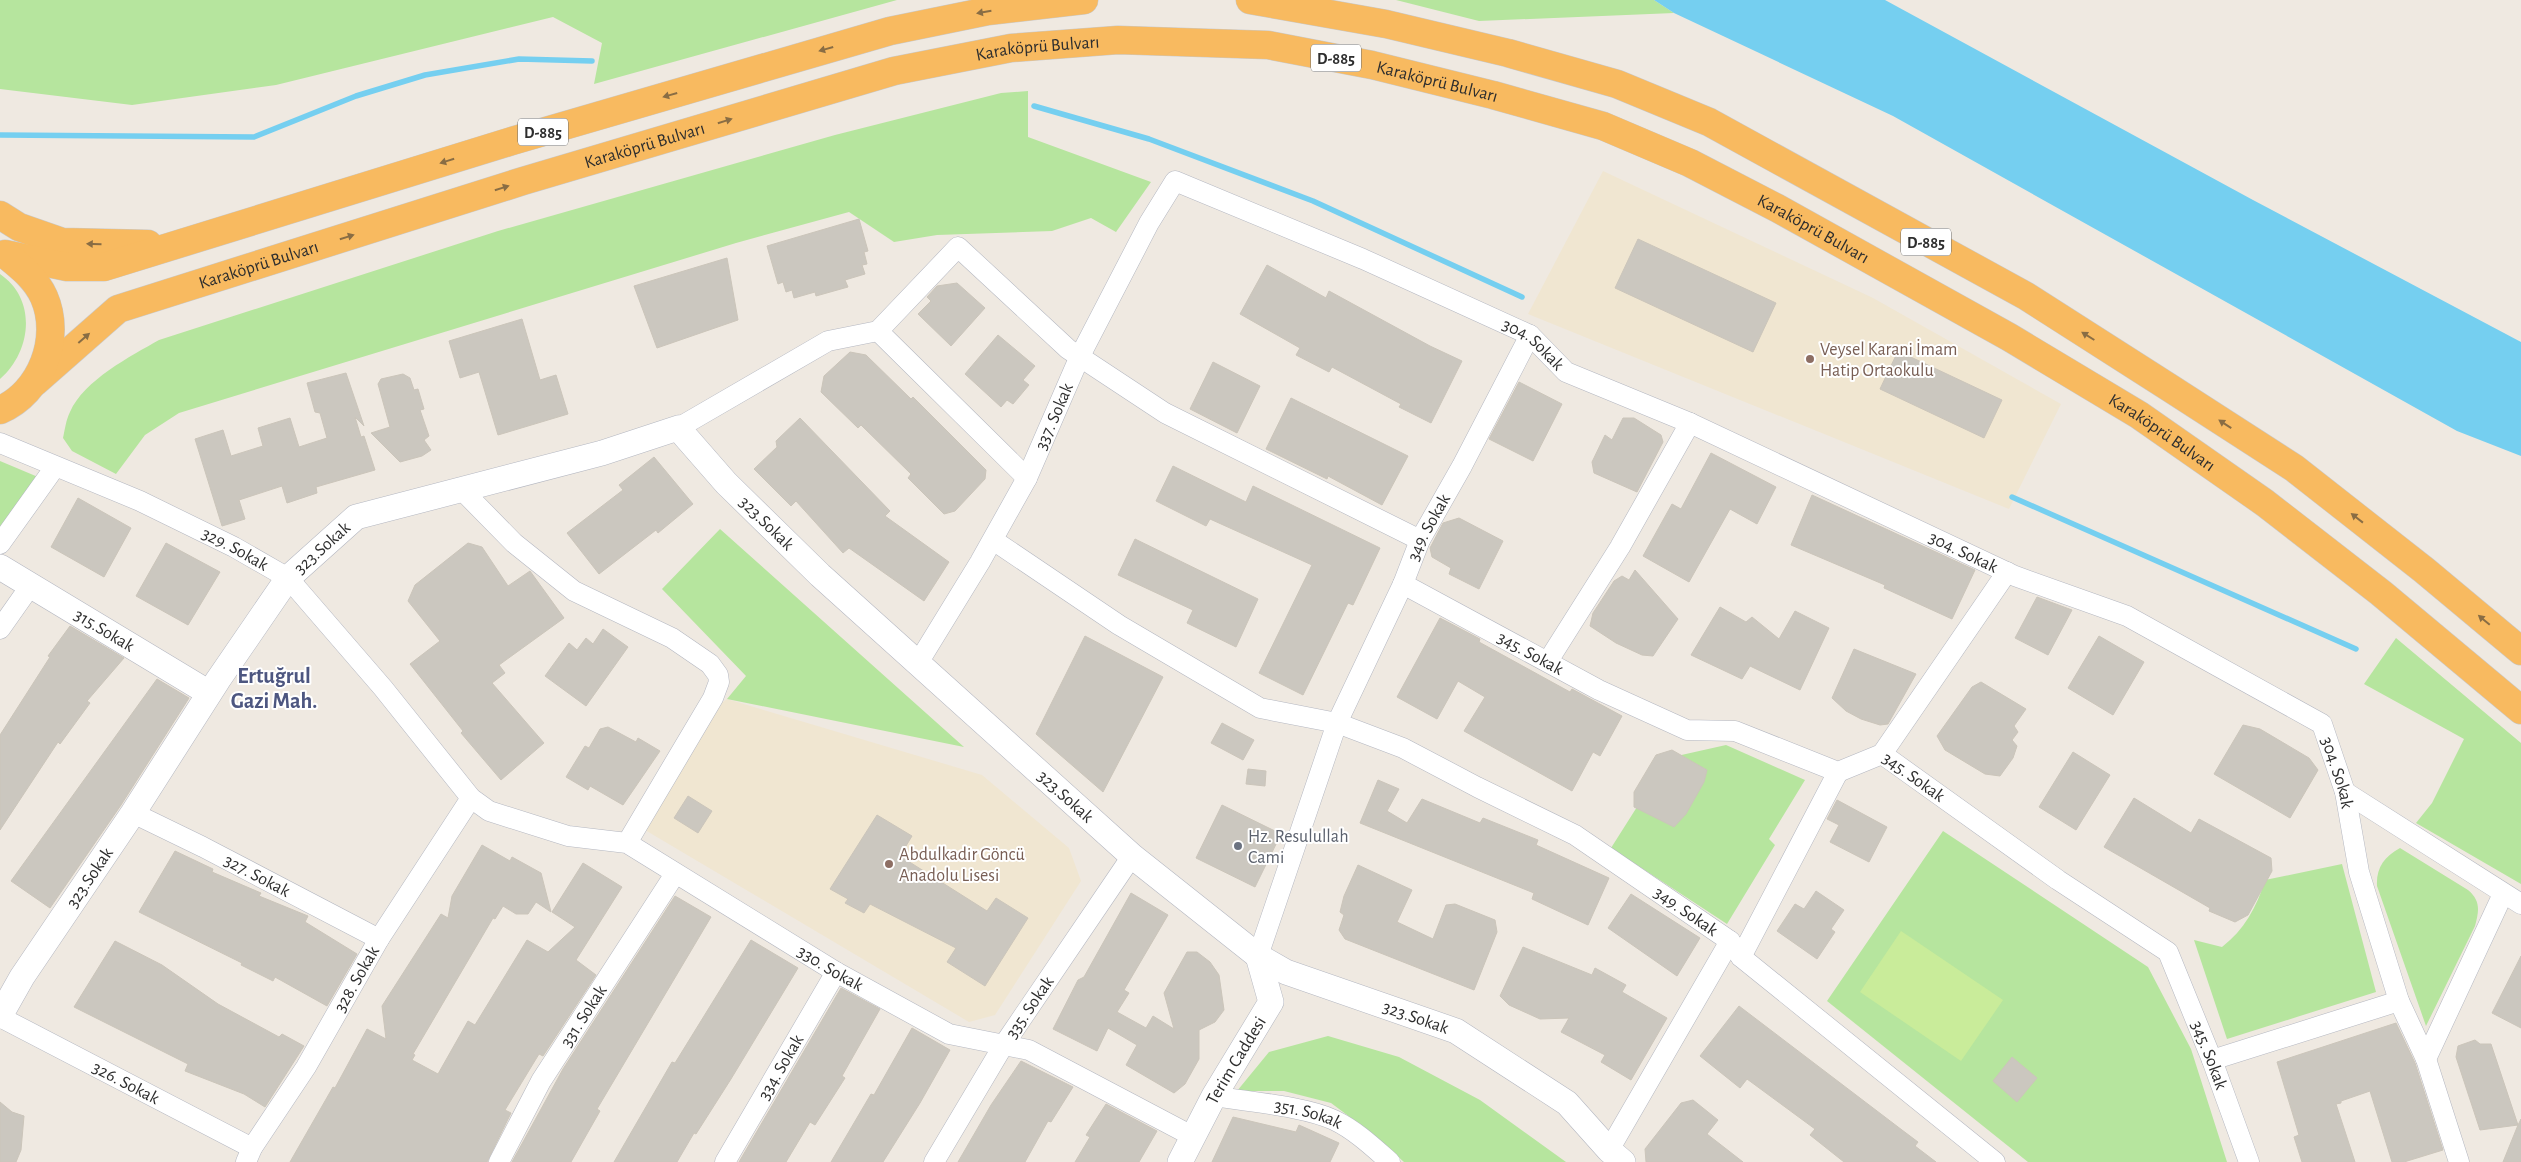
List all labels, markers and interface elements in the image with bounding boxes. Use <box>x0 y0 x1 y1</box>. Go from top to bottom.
one-way arrow <box>976 8 992 16</box>
street label: Karaköprü Bulvarı <box>974 33 1100 65</box>
road number: D-885 <box>1311 44 1361 72</box>
one-way arrow <box>818 46 833 54</box>
street label: Karaköprü Bulvarı <box>1374 58 1500 106</box>
one-way arrow <box>662 91 677 99</box>
one-way arrow <box>718 117 733 125</box>
road number: D-885 <box>518 118 568 146</box>
street label: Karaköprü Bulvarı <box>583 120 707 172</box>
one-way arrow <box>439 157 454 165</box>
one-way arrow <box>495 184 510 191</box>
street label: Karaköprü Bulvarı <box>1754 191 1872 267</box>
road number: D-885 <box>1901 228 1951 256</box>
one-way arrow <box>340 232 355 240</box>
street label: Karaköprü Bulvarı <box>197 238 321 293</box>
one-way arrow <box>85 239 101 247</box>
street label: 304. Sokak <box>1499 316 1568 375</box>
one-way arrow <box>2082 331 2095 340</box>
one-way arrow <box>78 333 91 344</box>
place label: Veysel Karani İmam Hatip Ortaokulu <box>1820 339 1957 380</box>
marker: Veysel Karani İmam Hatip Ortaokulu <box>1804 353 1816 365</box>
street label: 337. Sokak <box>1032 380 1077 453</box>
street label: Karaköprü Bulvarı <box>2105 391 2218 475</box>
one-way arrow <box>2218 419 2232 428</box>
street label: 349. Sokak <box>1405 491 1454 564</box>
street label: 323.Sokak <box>735 493 797 555</box>
one-way arrow <box>2350 513 2364 523</box>
street label: 323.Sokak <box>291 518 355 578</box>
street label: 329. Sokak <box>199 525 272 575</box>
street label: 304. Sokak <box>1926 529 2001 577</box>
street label: 315.Sokak <box>71 606 138 656</box>
one-way arrow <box>2478 614 2490 626</box>
street label: 345. Sokak <box>1494 629 1567 679</box>
district label: Ertuğrul Gazi Mah. <box>231 665 317 712</box>
street label: 304. Sokak <box>2317 735 2356 811</box>
street label: 345. Sokak <box>1879 749 1948 806</box>
street label: 323.Sokak <box>1033 767 1097 827</box>
place label: Hz. Resulullah Cami <box>1248 828 1349 867</box>
marker: Hz. Resulullah Cami <box>1232 840 1244 852</box>
street label: 323.Sokak <box>64 844 117 911</box>
place label: Abdulkadir Göncü Anadolu Lisesi <box>899 846 1025 885</box>
street label: 327. Sokak <box>221 852 293 901</box>
marker: Abdulkadir Göncü Anadolu Lisesi <box>883 858 895 870</box>
street label: 349. Sokak <box>1650 884 1721 940</box>
street label: 328. Sokak <box>331 943 383 1015</box>
street label: 330. Sokak <box>794 943 867 995</box>
street label: 335. Sokak <box>1003 973 1058 1042</box>
street label: 331. Sokak <box>558 982 611 1050</box>
street label: 323.Sokak <box>1380 998 1452 1038</box>
street label: Terim Caddesi <box>1203 1014 1270 1108</box>
street label: 345. Sokak <box>2187 1019 2230 1093</box>
street label: 334. Sokak <box>755 1031 808 1103</box>
street label: 326. Sokak <box>89 1059 163 1108</box>
street label: 351. Sokak <box>1273 1097 1346 1133</box>

